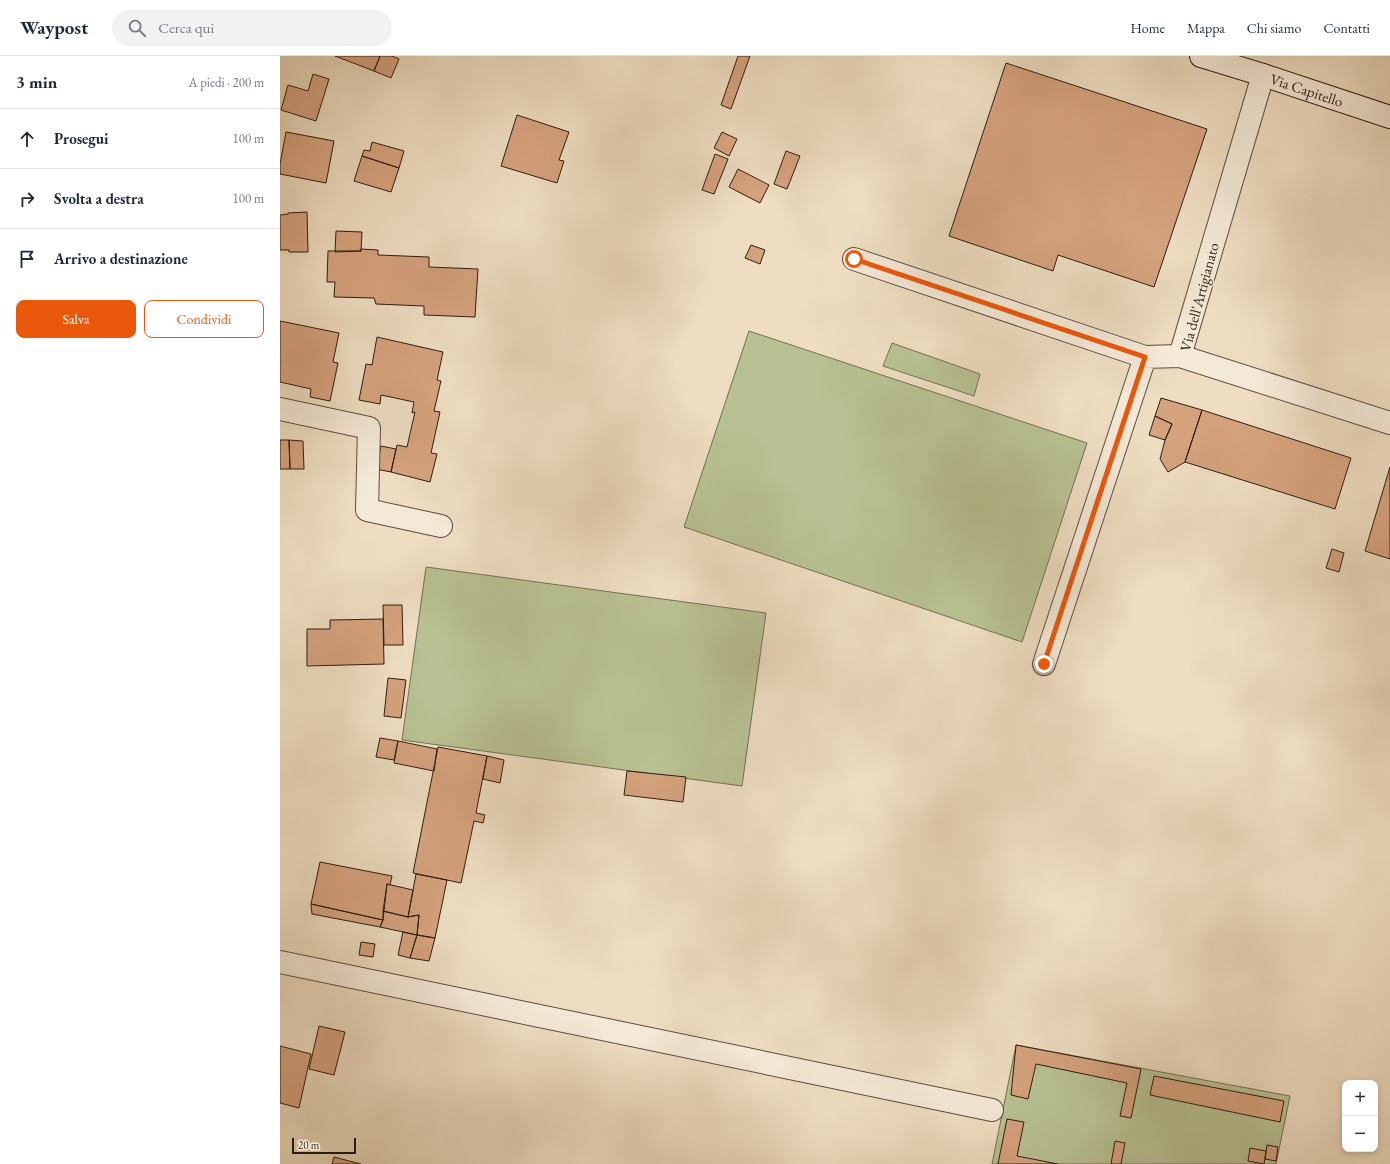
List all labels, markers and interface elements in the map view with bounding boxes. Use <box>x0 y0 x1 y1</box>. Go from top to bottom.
search box <box>112 10 392 46</box>
text: Waypost <box>20 15 88 40</box>
icon: search <box>126 17 148 39</box>
text: Cerca qui <box>158 18 214 37</box>
text: Home <box>1130 19 1165 37</box>
text: Mappa <box>1187 19 1225 37</box>
text: Chi siamo <box>1247 19 1302 37</box>
text: Contatti <box>1324 19 1370 37</box>
street label: Via Capitello <box>1268 69 1346 110</box>
text: 3 min <box>16 71 57 93</box>
text: A piedi · 200 m <box>189 74 264 91</box>
icon: ahead <box>16 128 38 150</box>
text: Prosegui <box>54 129 109 148</box>
text: 100 m <box>233 130 264 147</box>
icon: right <box>16 188 38 210</box>
text: Svolta a destra <box>54 189 144 208</box>
text: 100 m <box>233 190 264 207</box>
street label: Via dell'Artigianato <box>1175 240 1223 354</box>
icon: arrive <box>16 248 38 270</box>
text: Arrivo a destinazione <box>54 249 188 268</box>
route start <box>845 250 863 268</box>
button: Salva <box>16 300 136 338</box>
button: Condividi <box>144 300 264 338</box>
route end <box>1035 655 1053 673</box>
map controls <box>1342 1080 1378 1152</box>
button: + <box>1342 1080 1378 1116</box>
button: − <box>1342 1116 1378 1152</box>
scale bar <box>292 1136 356 1155</box>
text: 20 m <box>298 1138 319 1152</box>

